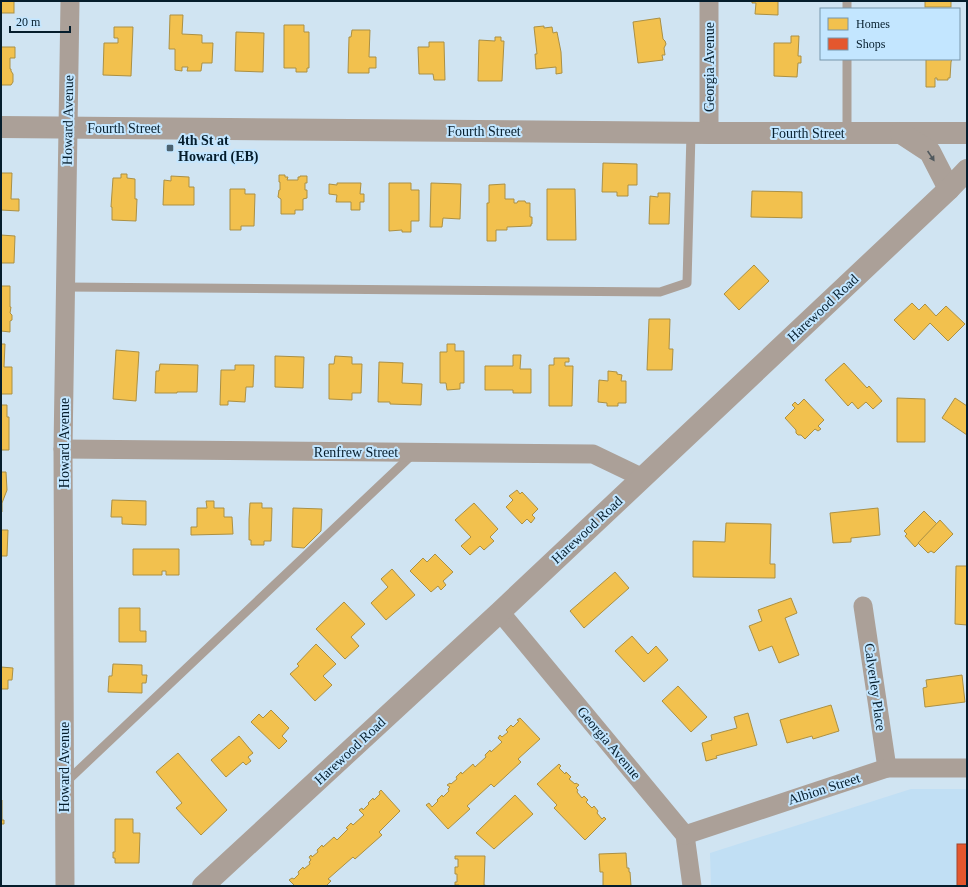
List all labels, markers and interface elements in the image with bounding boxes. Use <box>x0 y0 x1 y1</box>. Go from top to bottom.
scale bar <box>10 8 70 34</box>
legend <box>820 8 960 60</box>
text: 20 m <box>16 15 41 29</box>
text: Homes <box>856 17 890 31</box>
street label: Georgia Avenue <box>702 22 717 112</box>
text: Shops <box>856 37 886 51</box>
street label: Howard Avenue <box>60 75 76 165</box>
street label: Fourth Street <box>87 121 161 136</box>
street label: Fourth Street <box>447 124 521 139</box>
street label: Fourth Street <box>771 126 845 141</box>
place label: 4th St at Howard (EB) <box>178 133 259 165</box>
marker: 4th St at Howard (EB) <box>165 143 175 153</box>
one-way arrow <box>927 150 935 161</box>
street label: Harewood Road <box>784 271 862 345</box>
street label: Howard Avenue <box>57 398 72 488</box>
street label: Renfrew Street <box>314 445 398 460</box>
street label: Harewood Road <box>548 493 626 567</box>
street label: Calverley Place <box>861 642 889 732</box>
street label: Georgia Avenue <box>574 704 644 782</box>
street label: Harewood Road <box>311 714 389 788</box>
street label: Howard Avenue <box>57 722 72 812</box>
street label: Albion Street <box>786 770 862 808</box>

